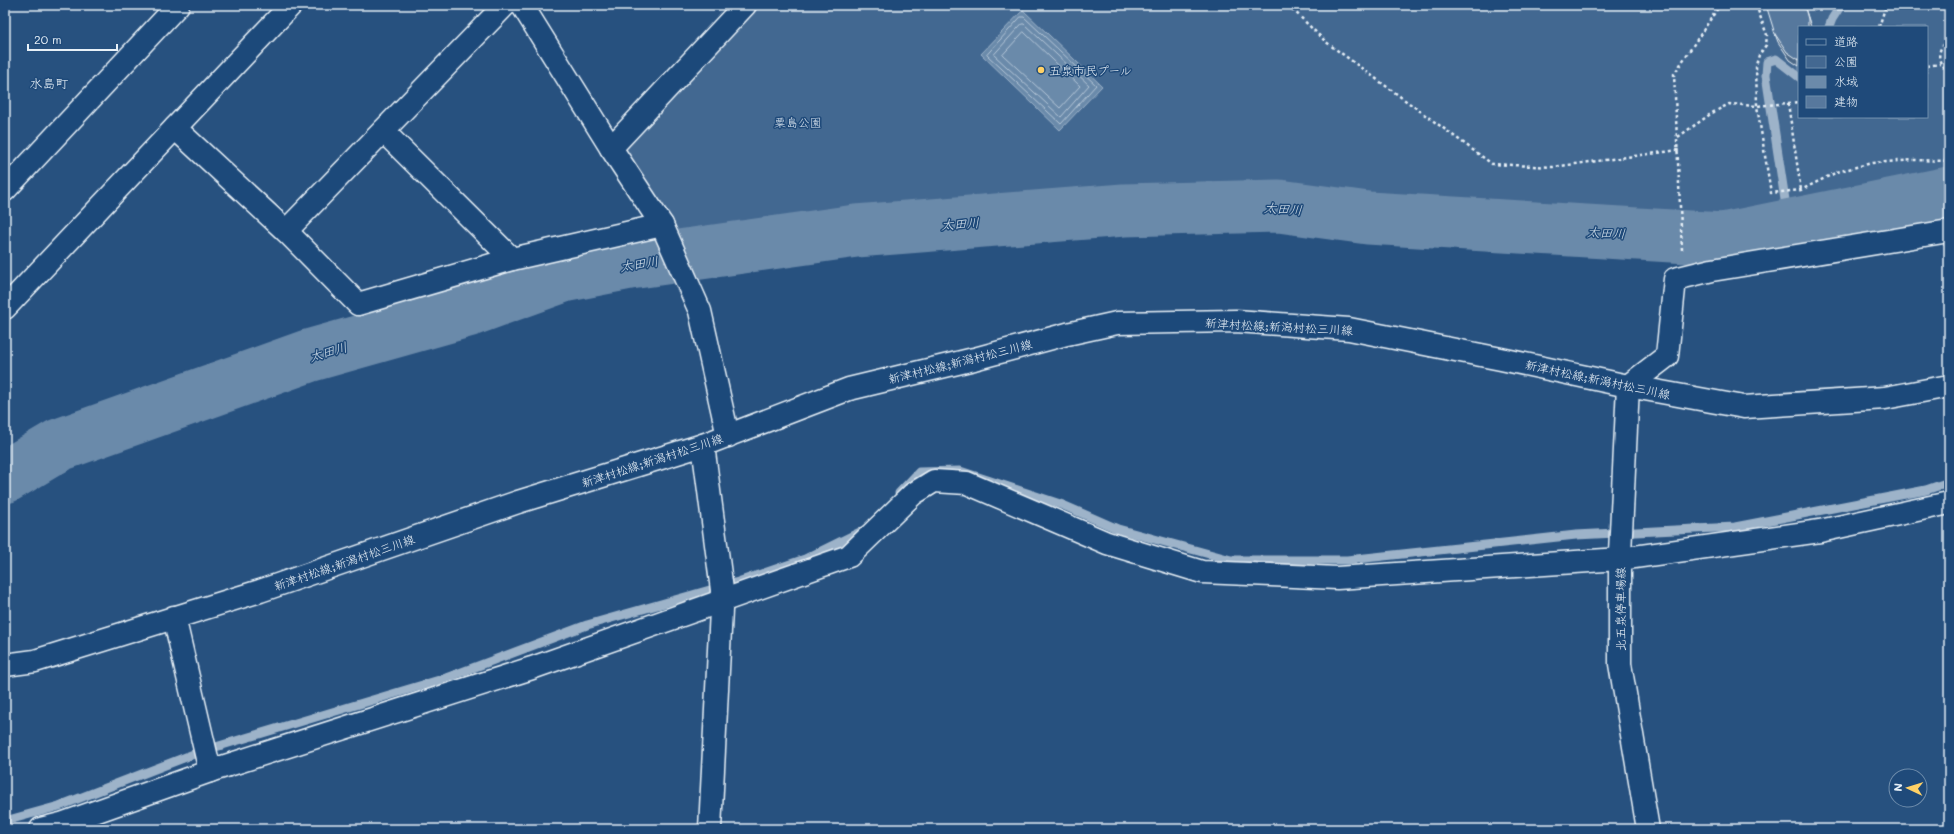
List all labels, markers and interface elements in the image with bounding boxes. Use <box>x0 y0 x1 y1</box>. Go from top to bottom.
scale bar <box>28 26 117 52</box>
legend <box>1798 26 1928 118</box>
text: 20 m <box>34 31 62 47</box>
text: 道路 <box>1834 33 1858 49</box>
text: 公園 <box>1834 53 1858 69</box>
place label: 五泉市民プール <box>1049 62 1132 78</box>
marker: 五泉市民プール <box>1036 65 1046 75</box>
text: 水域 <box>1834 73 1858 89</box>
district label: 水島町 <box>29 74 69 91</box>
text: 建物 <box>1834 93 1858 109</box>
park label: 粟島公園 <box>774 114 822 130</box>
water label: 太田川 <box>1263 198 1303 218</box>
water label: 太田川 <box>940 213 980 233</box>
water label: 太田川 <box>1586 222 1626 242</box>
water label: 太田川 <box>618 252 660 274</box>
street label: 新津村松線;新潟村松三川線 <box>1205 314 1353 338</box>
street label: 新津村松線;新潟村松三川線 <box>886 335 1034 387</box>
water label: 太田川 <box>307 337 349 365</box>
street label: 新津村松線;新潟村松三川線 <box>1524 356 1672 402</box>
street label: 新津村松線;新潟村松三川線 <box>579 430 725 490</box>
street label: 新津村松線;新潟村松三川線 <box>271 530 417 594</box>
street label: 北五泉停車場線 <box>1612 567 1628 651</box>
north arrow <box>1888 768 1928 808</box>
text: N <box>1890 783 1905 792</box>

